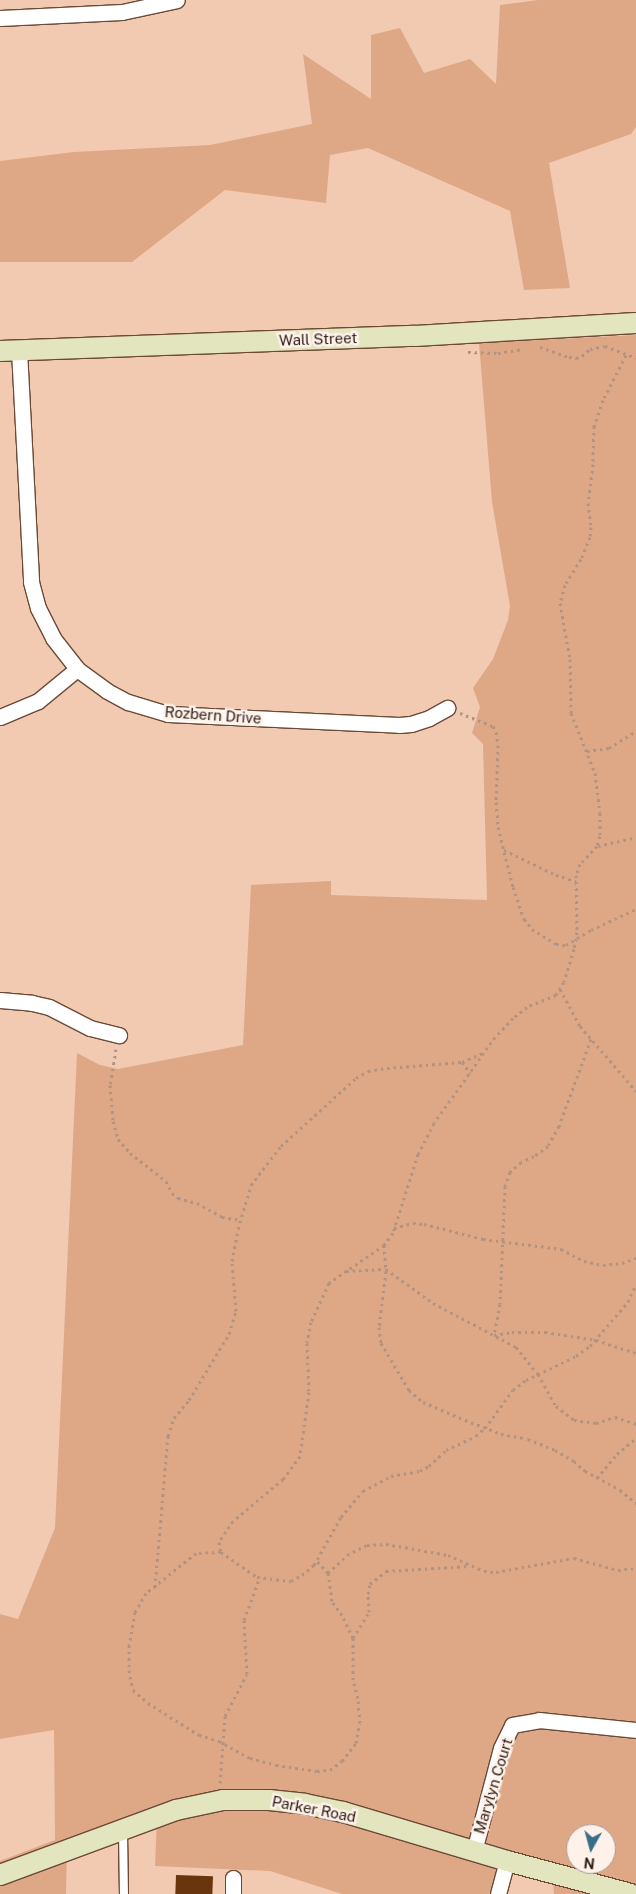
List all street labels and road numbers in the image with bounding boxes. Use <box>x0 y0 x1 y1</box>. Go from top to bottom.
street label: Wall Street <box>279 329 357 349</box>
street label: Rozbern Drive <box>164 703 262 727</box>
street label: Marylyn Court <box>470 1736 516 1836</box>
street label: Parker Road <box>270 1792 358 1826</box>

